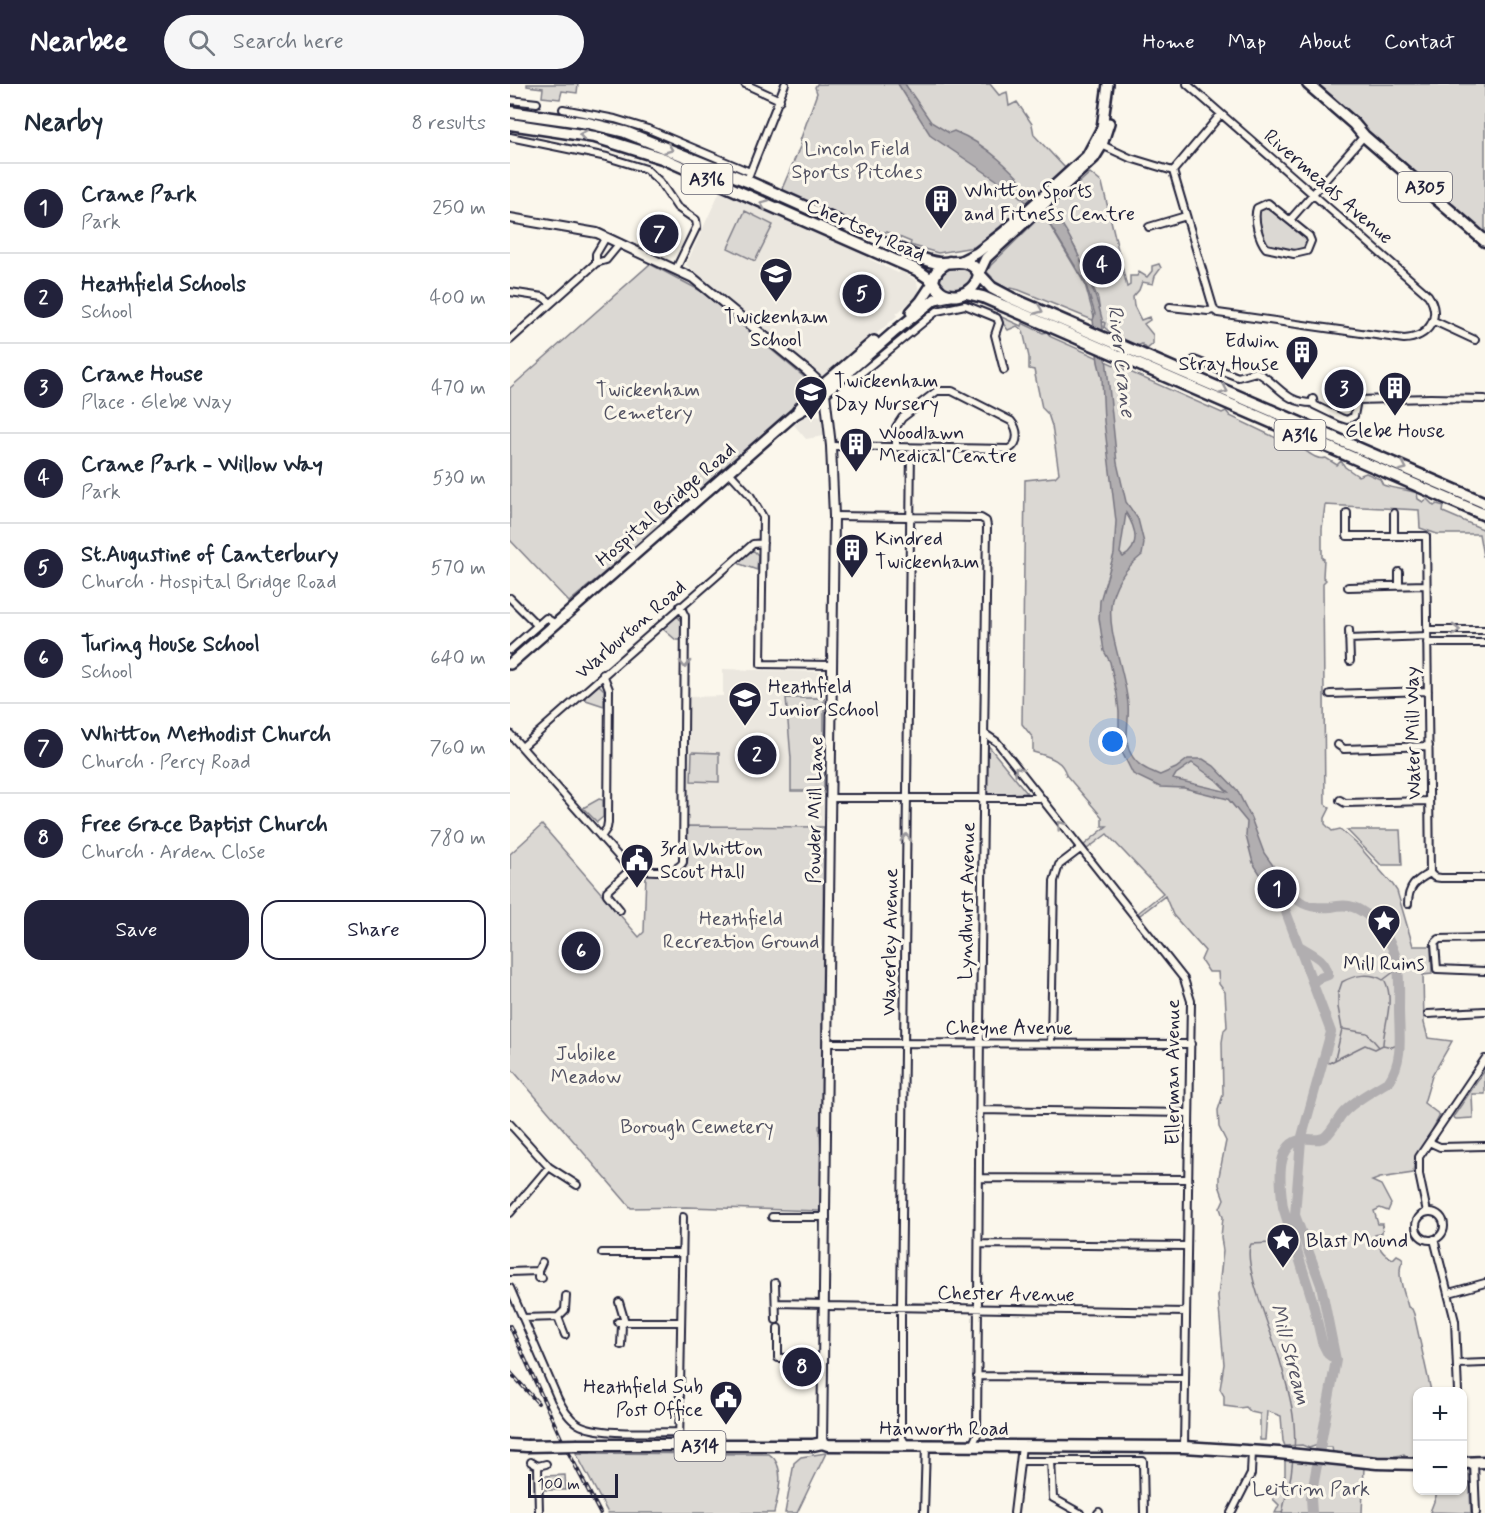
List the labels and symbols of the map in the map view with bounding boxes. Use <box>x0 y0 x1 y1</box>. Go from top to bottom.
street label: Rivermeads Avenue <box>1257 123 1399 251</box>
one-way arrow <box>578 129 588 142</box>
park label: Lincoln Field Sports Pitches <box>792 136 923 186</box>
one-way arrow <box>662 142 673 154</box>
road number: A316 <box>682 164 732 194</box>
road number: A305 <box>1398 172 1452 202</box>
place label: Whitton Sports and Fitness Centre <box>964 178 1135 228</box>
building icon: Whitton Sports and Fitness Centre <box>923 183 959 230</box>
street label: Chertsey Road <box>802 192 929 269</box>
one-way arrow <box>760 199 771 211</box>
pin: 7 <box>640 212 678 256</box>
pin: 4 <box>1082 242 1122 288</box>
school or university icon: Twickenham School <box>758 256 794 303</box>
pin: 5 <box>842 272 882 316</box>
one-way arrow <box>1032 303 1043 315</box>
place label: Twickenham School <box>724 304 828 354</box>
water label: River Crane <box>1100 304 1142 420</box>
place label: Edwin Stray House <box>1179 328 1279 378</box>
building icon: Edwin Stray House <box>1284 334 1320 381</box>
pin: 3 <box>1324 366 1364 412</box>
place label: Twickenham Day Nursery <box>834 368 939 418</box>
building icon: Glebe House <box>1377 370 1413 417</box>
school or university icon: Twickenham Day Nursery <box>793 374 829 421</box>
park label: Twickenham Cemetery <box>596 377 700 427</box>
one-way arrow <box>1217 383 1228 395</box>
place label: Glebe House <box>1345 418 1445 445</box>
place label: Woodlawn Medical Centre <box>879 420 1017 470</box>
road number: A316 <box>1274 420 1326 450</box>
building icon: Woodlawn Medical Centre <box>838 426 874 473</box>
street label: Hospital Bridge Road <box>590 437 742 574</box>
one-way arrow <box>1396 460 1407 472</box>
place label: Kindred Twickenham <box>875 526 979 576</box>
building icon: Kindred Twickenham <box>834 532 870 579</box>
street label: Warburton Road <box>570 574 692 686</box>
one-way arrow <box>1451 624 1460 636</box>
one-way arrow <box>679 659 691 668</box>
street label: Water Mill Way <box>1399 666 1428 800</box>
place label: Heathfield Junior School <box>768 674 879 724</box>
school or university icon: Heathfield Junior School <box>727 680 763 727</box>
your location <box>1098 727 1127 756</box>
pin: 2 <box>738 732 776 778</box>
street label: Powder Mill Lane <box>801 736 830 884</box>
one-way arrow <box>1015 766 1026 777</box>
one-way arrow <box>1058 820 1069 831</box>
street label: Lyndhurst Avenue <box>953 822 982 980</box>
one-way arrow <box>900 834 913 843</box>
place label: 3rd Whitton Scout Hall <box>660 836 763 886</box>
public building icon: 3rd Whitton Scout Hall <box>619 842 655 889</box>
pin: 1 <box>1258 866 1296 912</box>
street label: Waverley Avenue <box>876 868 905 1016</box>
place icon: Mill Ruins <box>1366 903 1402 950</box>
park label: Heathfield Recreation Ground <box>663 906 819 956</box>
pin: 6 <box>562 928 600 974</box>
place label: Mill Ruins <box>1343 951 1425 978</box>
street label: Ellerman Avenue <box>1160 999 1187 1145</box>
street label: Cheyne Avenue <box>945 1015 1073 1042</box>
park label: Jubilee Meadow <box>551 1041 622 1091</box>
park label: Borough Cemetery <box>620 1114 774 1141</box>
place icon: Blast Mound <box>1265 1222 1301 1269</box>
place label: Blast Mound <box>1306 1228 1408 1255</box>
street label: Chester Avenue <box>937 1280 1075 1309</box>
water label: Mill Stream <box>1263 1301 1317 1408</box>
pin: 8 <box>782 1344 822 1390</box>
place label: Heathfield Sub Post Office <box>583 1374 703 1424</box>
public building icon: Heathfield Sub Post Office <box>708 1379 744 1426</box>
street label: Hanworth Road <box>879 1416 1009 1443</box>
road number: A314 <box>674 1431 726 1461</box>
scale bar <box>528 1471 618 1498</box>
park label: Leitrim Park <box>1252 1476 1370 1503</box>

